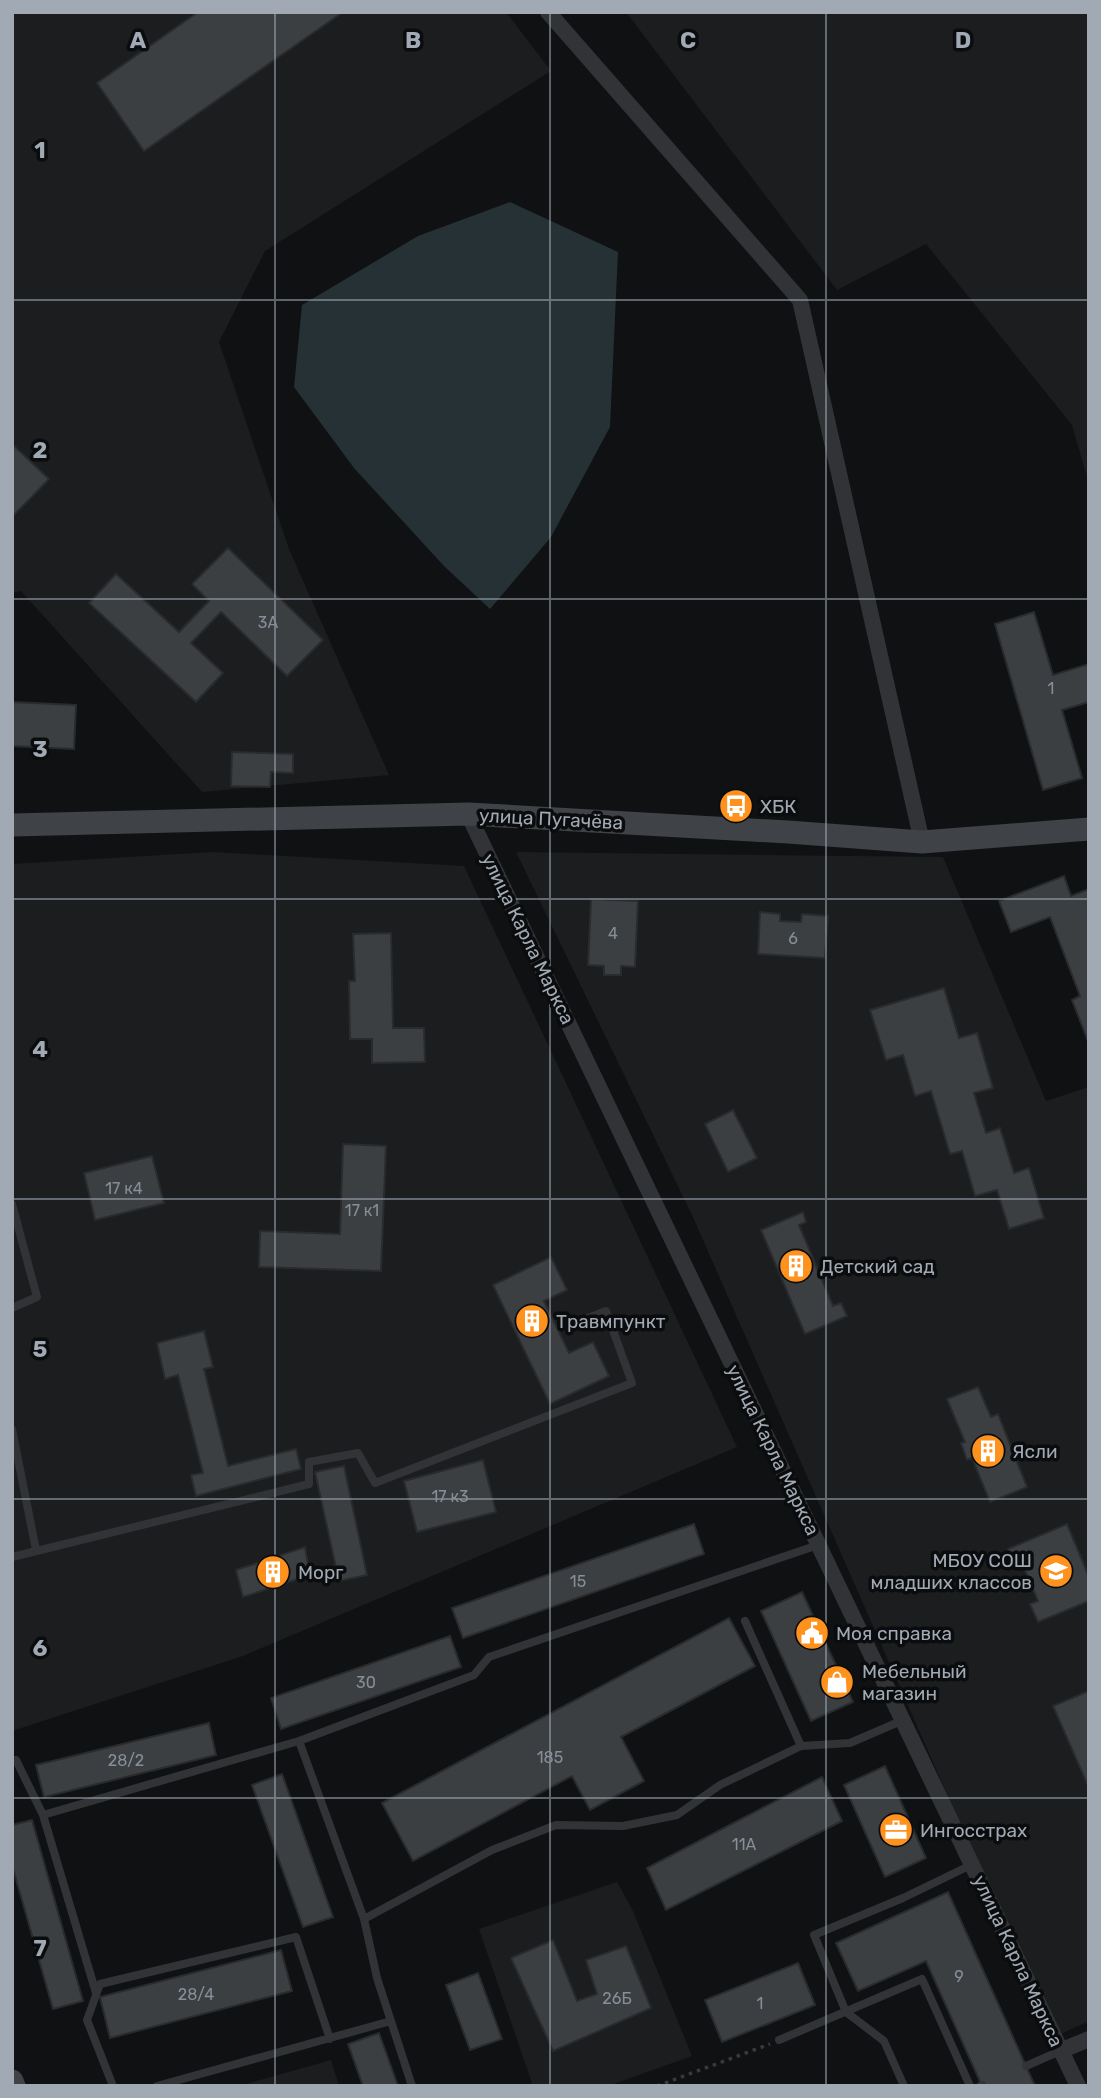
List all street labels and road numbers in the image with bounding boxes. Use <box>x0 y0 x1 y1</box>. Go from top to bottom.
street label: улица Пугачёва <box>478 804 624 834</box>
street label: улица Карла Маркса <box>477 850 579 1028</box>
street label: улица Карла Маркса <box>722 1361 824 1539</box>
street label: улица Карла Маркса <box>968 1871 1068 2051</box>

